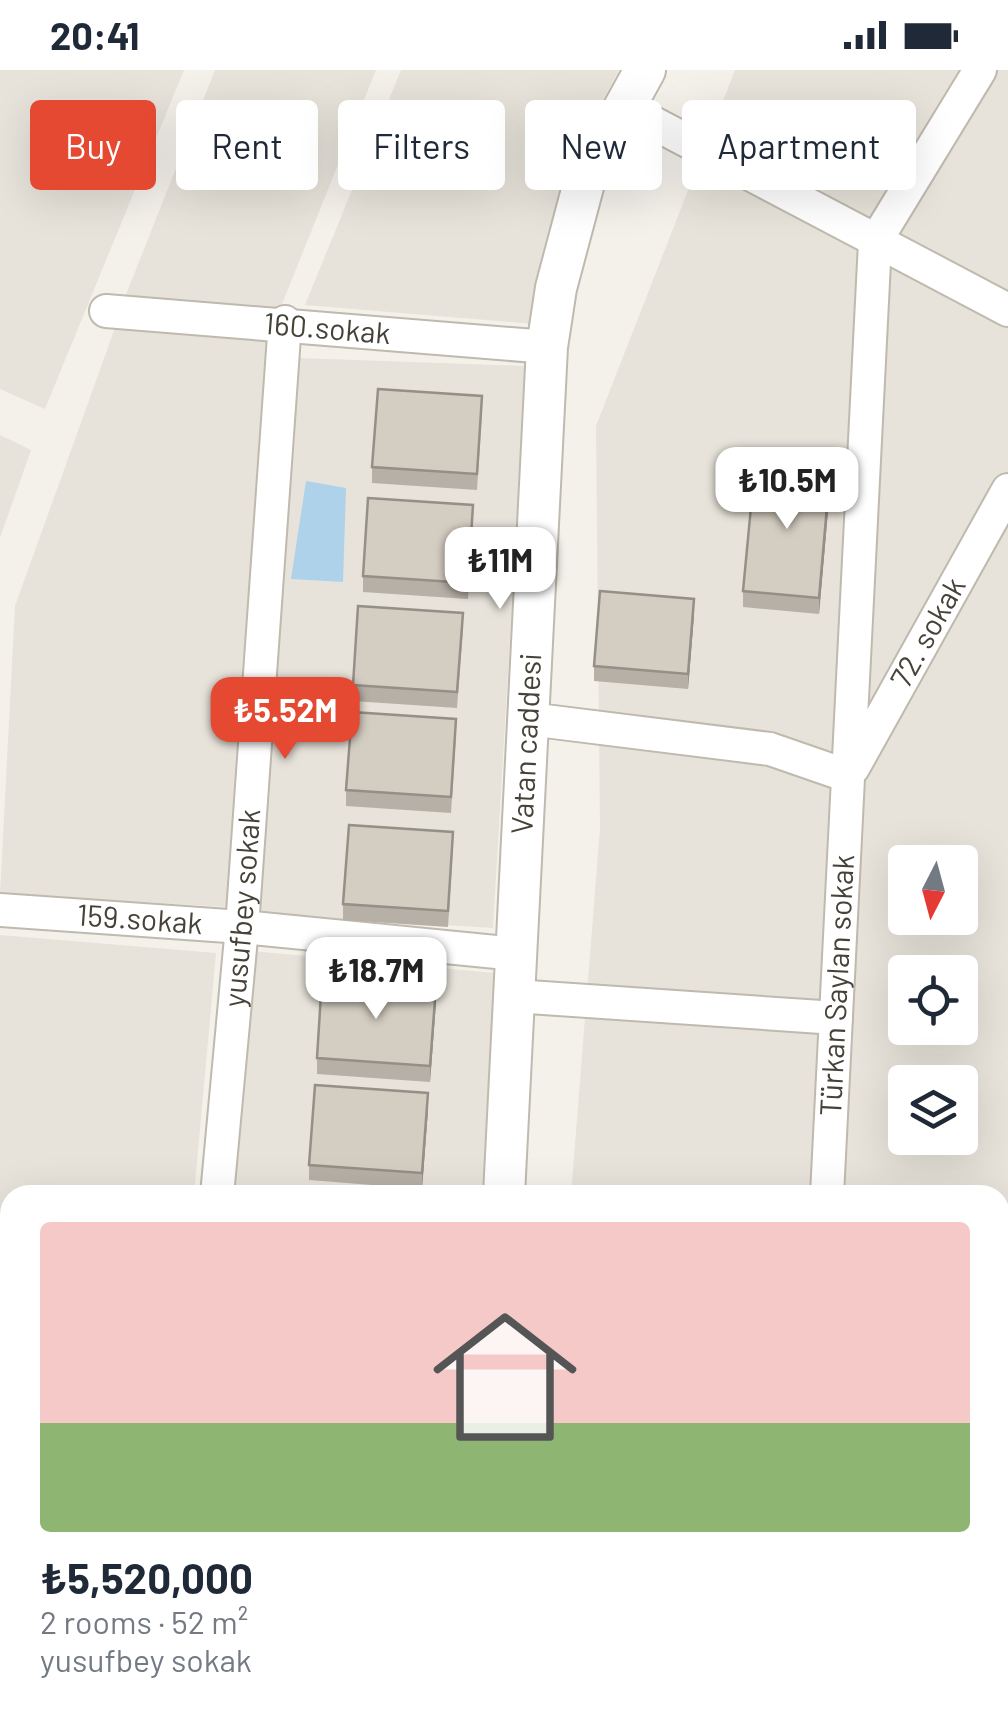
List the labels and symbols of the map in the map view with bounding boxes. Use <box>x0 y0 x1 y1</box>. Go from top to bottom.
street label: 160.sokak <box>263 304 392 350</box>
pin: ₺10.5M <box>706 447 868 532</box>
pin: ₺11M <box>441 527 559 612</box>
street label: 72. sokak <box>882 570 972 693</box>
street label: Vatan caddesi <box>502 652 547 835</box>
pin: ₺5.52M <box>204 677 366 762</box>
street label: yusufbey sokak <box>215 808 266 1009</box>
north arrow <box>888 845 978 935</box>
street label: Türkan Saylan sokak <box>811 853 860 1117</box>
street label: 159.sokak <box>76 895 204 940</box>
pin: ₺18.7M <box>295 937 457 1022</box>

